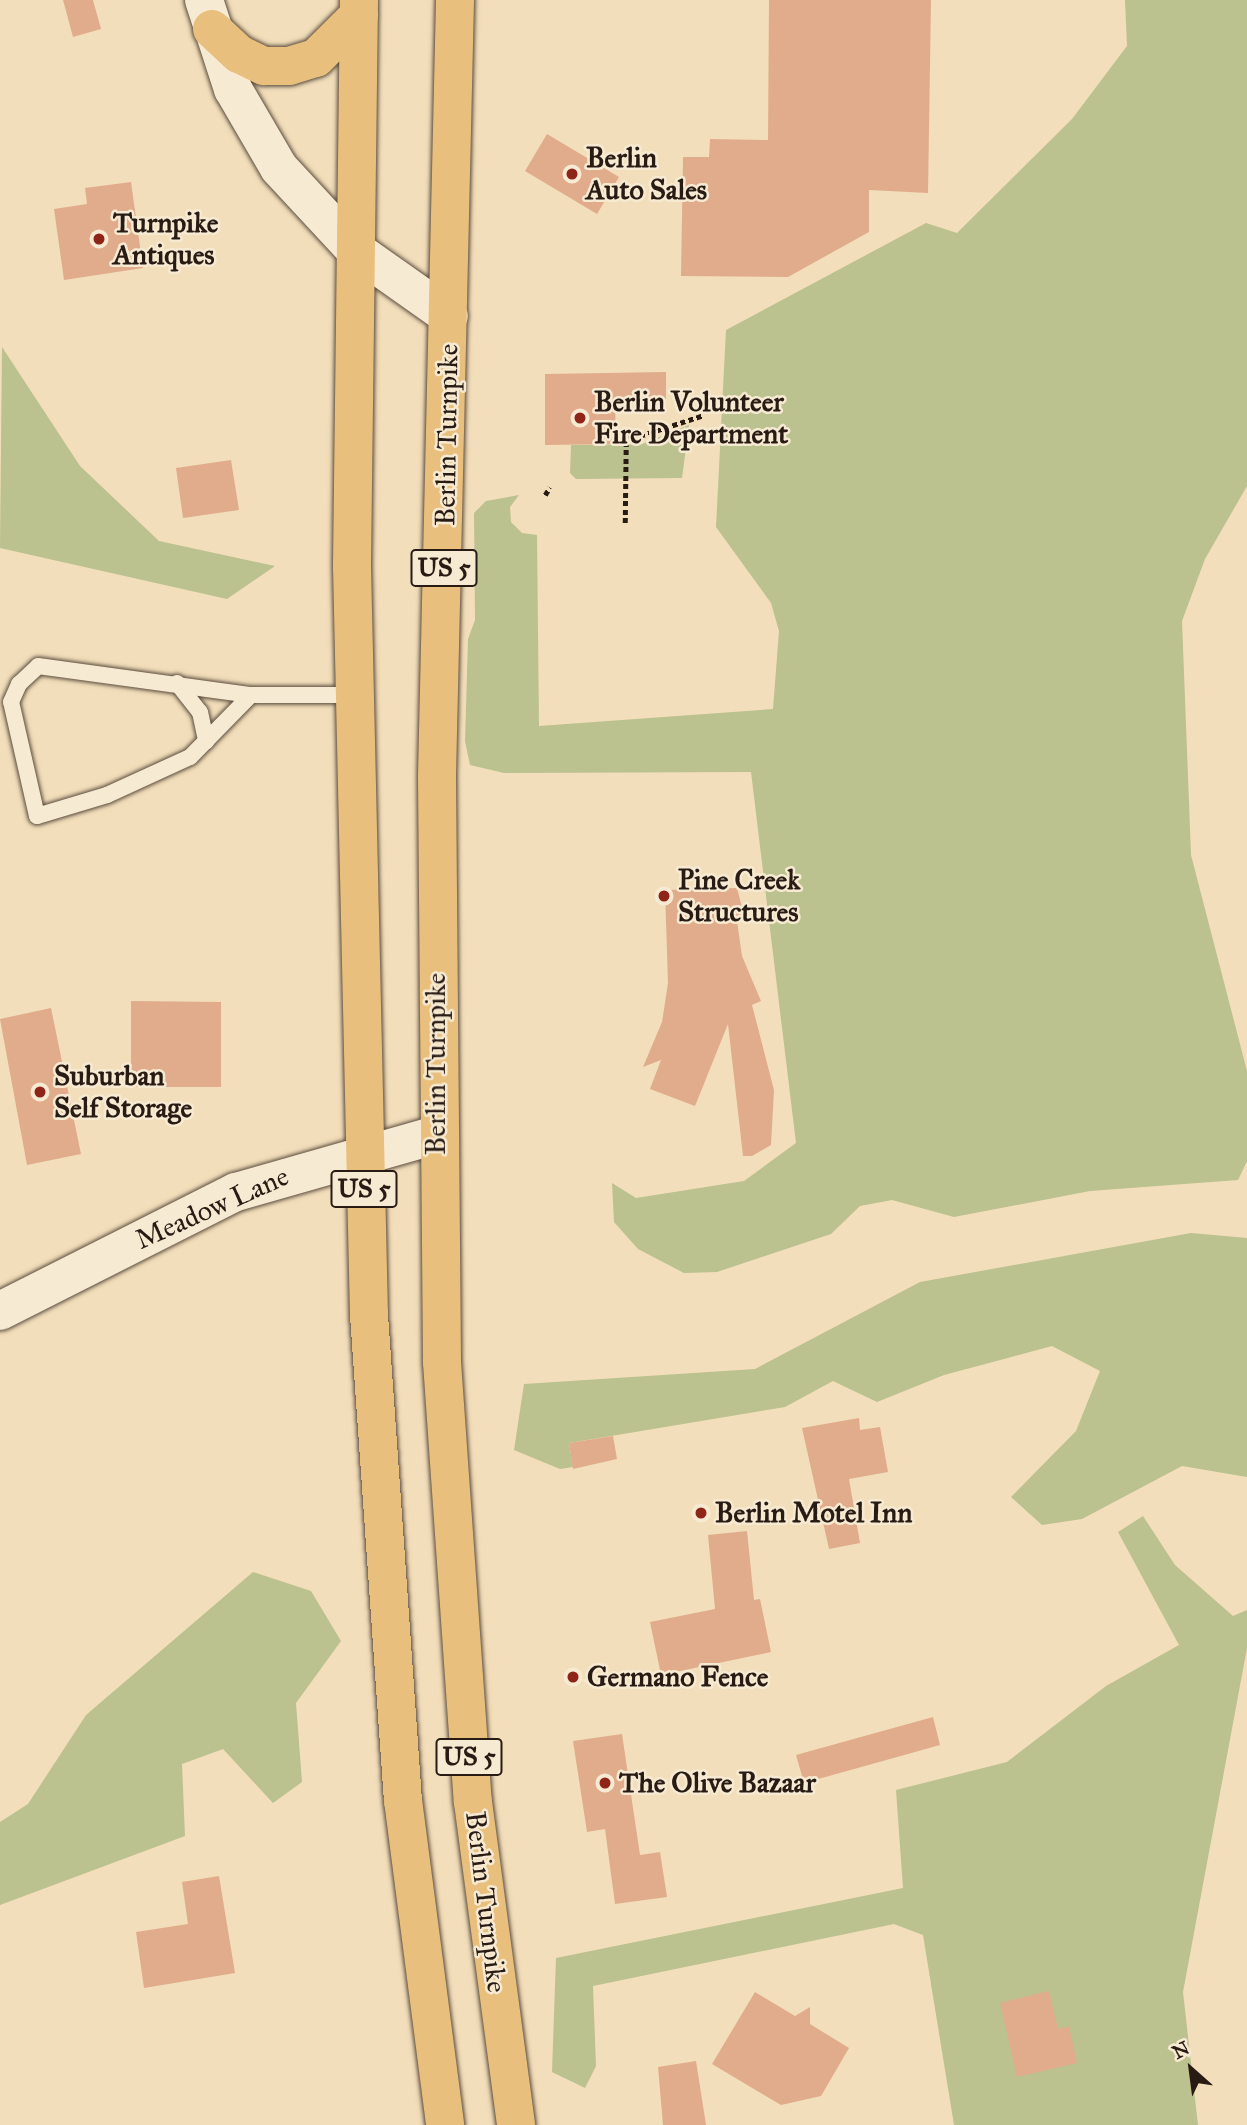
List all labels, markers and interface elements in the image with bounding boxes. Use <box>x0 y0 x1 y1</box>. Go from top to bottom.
place label: Berlin Auto Sales <box>586 141 707 207</box>
marker: Berlin Auto Sales <box>564 166 580 182</box>
place label: Turnpike Antiques <box>113 206 218 272</box>
marker: Turnpike Antiques <box>91 231 107 247</box>
street label: Berlin Turnpike <box>429 344 465 526</box>
place label: Berlin Volunteer Fire Department <box>594 385 788 451</box>
marker: Berlin Volunteer Fire Department <box>572 410 588 426</box>
road number: US 5 <box>409 546 479 590</box>
place label: Pine Creek Structures <box>678 863 800 929</box>
marker: Pine Creek Structures <box>656 888 672 904</box>
street label: Berlin Turnpike <box>419 973 453 1155</box>
place label: Suburban Self Storage <box>54 1059 192 1125</box>
marker: Suburban Self Storage <box>32 1084 48 1100</box>
street label: Meadow Lane <box>130 1159 294 1257</box>
road number: US 5 <box>329 1166 399 1212</box>
place label: Berlin Motel Inn <box>715 1496 912 1530</box>
marker: Berlin Motel Inn <box>693 1505 709 1521</box>
place label: Germano Fence <box>587 1660 768 1694</box>
marker: Germano Fence <box>565 1669 581 1685</box>
road number: US 5 <box>434 1734 504 1780</box>
place label: The Olive Bazaar <box>619 1766 816 1800</box>
marker: The Olive Bazaar <box>597 1775 613 1791</box>
street label: Berlin Turnpike <box>458 1809 514 1995</box>
north arrow <box>1156 2034 1226 2104</box>
text: N <box>1168 2036 1193 2064</box>

